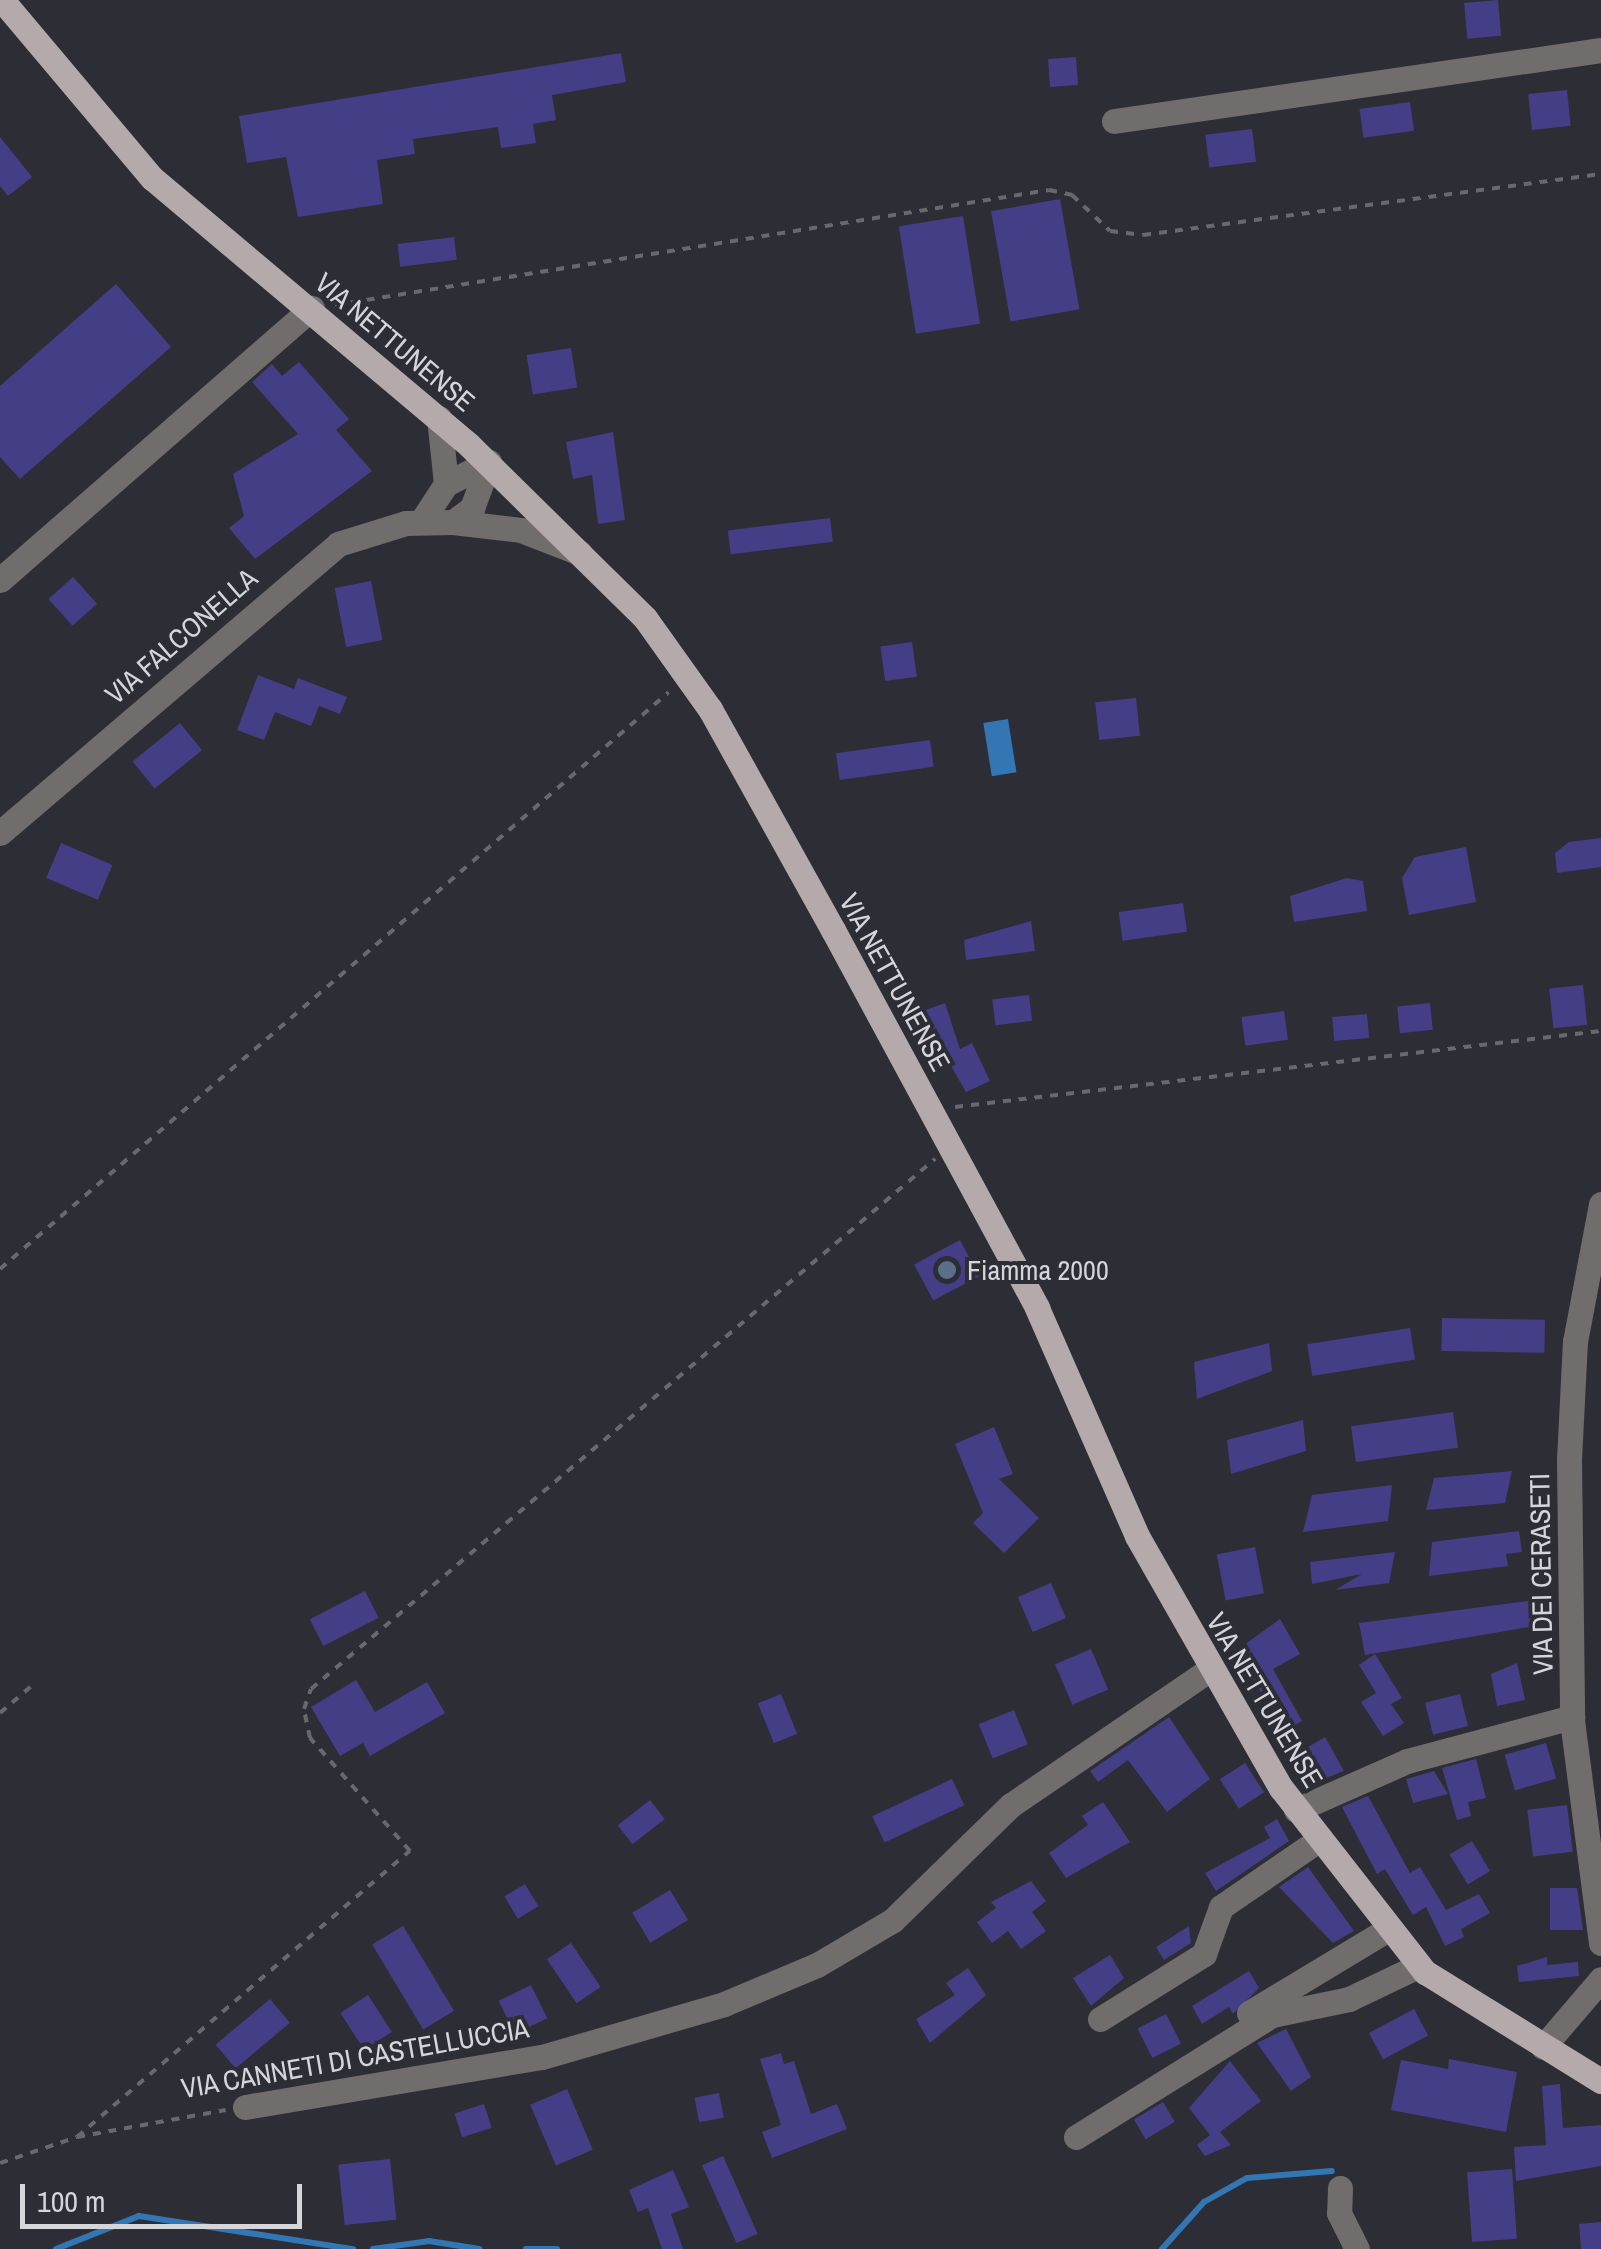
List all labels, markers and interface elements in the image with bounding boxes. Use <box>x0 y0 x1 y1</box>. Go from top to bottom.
street label: VIA NETTUNENSE <box>308 265 482 419</box>
street label: VIA FALCONELLA <box>98 561 264 711</box>
street label: VIA NETTUNENSE <box>832 887 958 1077</box>
place label: Fiamma 2000 <box>967 1253 1109 1287</box>
marker: Fiamma 2000 <box>936 1259 958 1281</box>
street label: VIA DEI CERASETI <box>1522 1472 1560 1676</box>
street label: VIA NETTUNENSE <box>1199 1606 1331 1794</box>
street label: VIA CANNETI DI CASTELLUCCIA <box>178 2011 532 2105</box>
scale bar <box>25 2164 308 2226</box>
text: 100 m <box>37 2181 105 2221</box>

